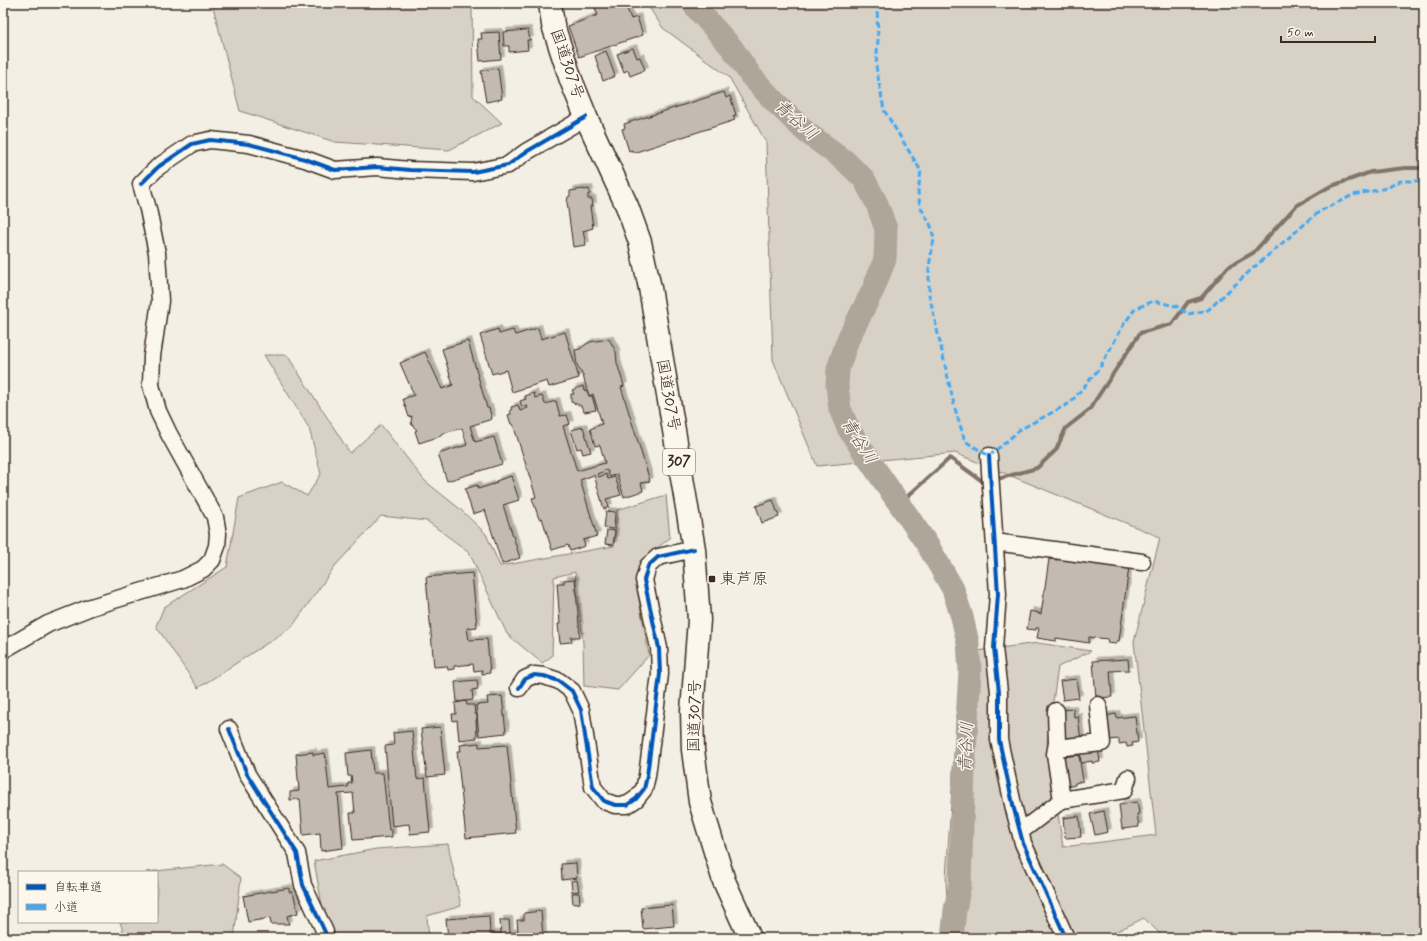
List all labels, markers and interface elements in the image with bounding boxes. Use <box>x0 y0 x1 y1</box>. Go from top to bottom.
scale bar <box>1281 18 1375 44</box>
text: 50 m <box>1287 25 1314 41</box>
street label: 国道307号 <box>545 26 589 102</box>
water label: 青谷川 <box>770 95 822 145</box>
street label: 国道307号 <box>651 357 685 433</box>
water label: 青谷川 <box>836 414 882 468</box>
road number: 307 <box>663 449 695 475</box>
place label: 東芦原 <box>720 569 768 590</box>
marker: 東芦原 <box>707 574 717 584</box>
street label: 国道307号 <box>684 679 706 753</box>
water label: 青谷川 <box>954 721 978 773</box>
legend <box>18 871 158 923</box>
text: 自転車道 <box>54 880 102 896</box>
text: 小道 <box>54 900 78 916</box>

